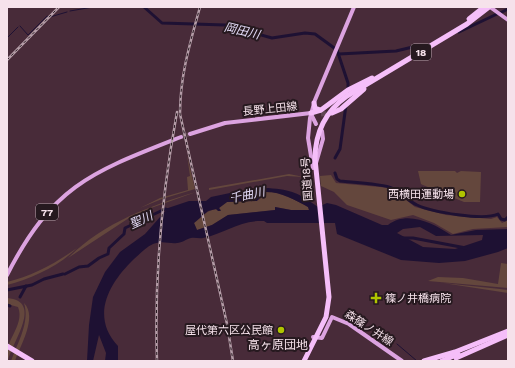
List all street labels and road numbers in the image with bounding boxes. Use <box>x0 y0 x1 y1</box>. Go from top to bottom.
road number: 18 <box>411 44 431 60</box>
street label: 長野上田線 <box>242 100 298 118</box>
street label: 国道18号 <box>299 157 315 201</box>
road number: 77 <box>36 204 58 220</box>
street label: 森篠ノ井線 <box>342 308 396 348</box>

